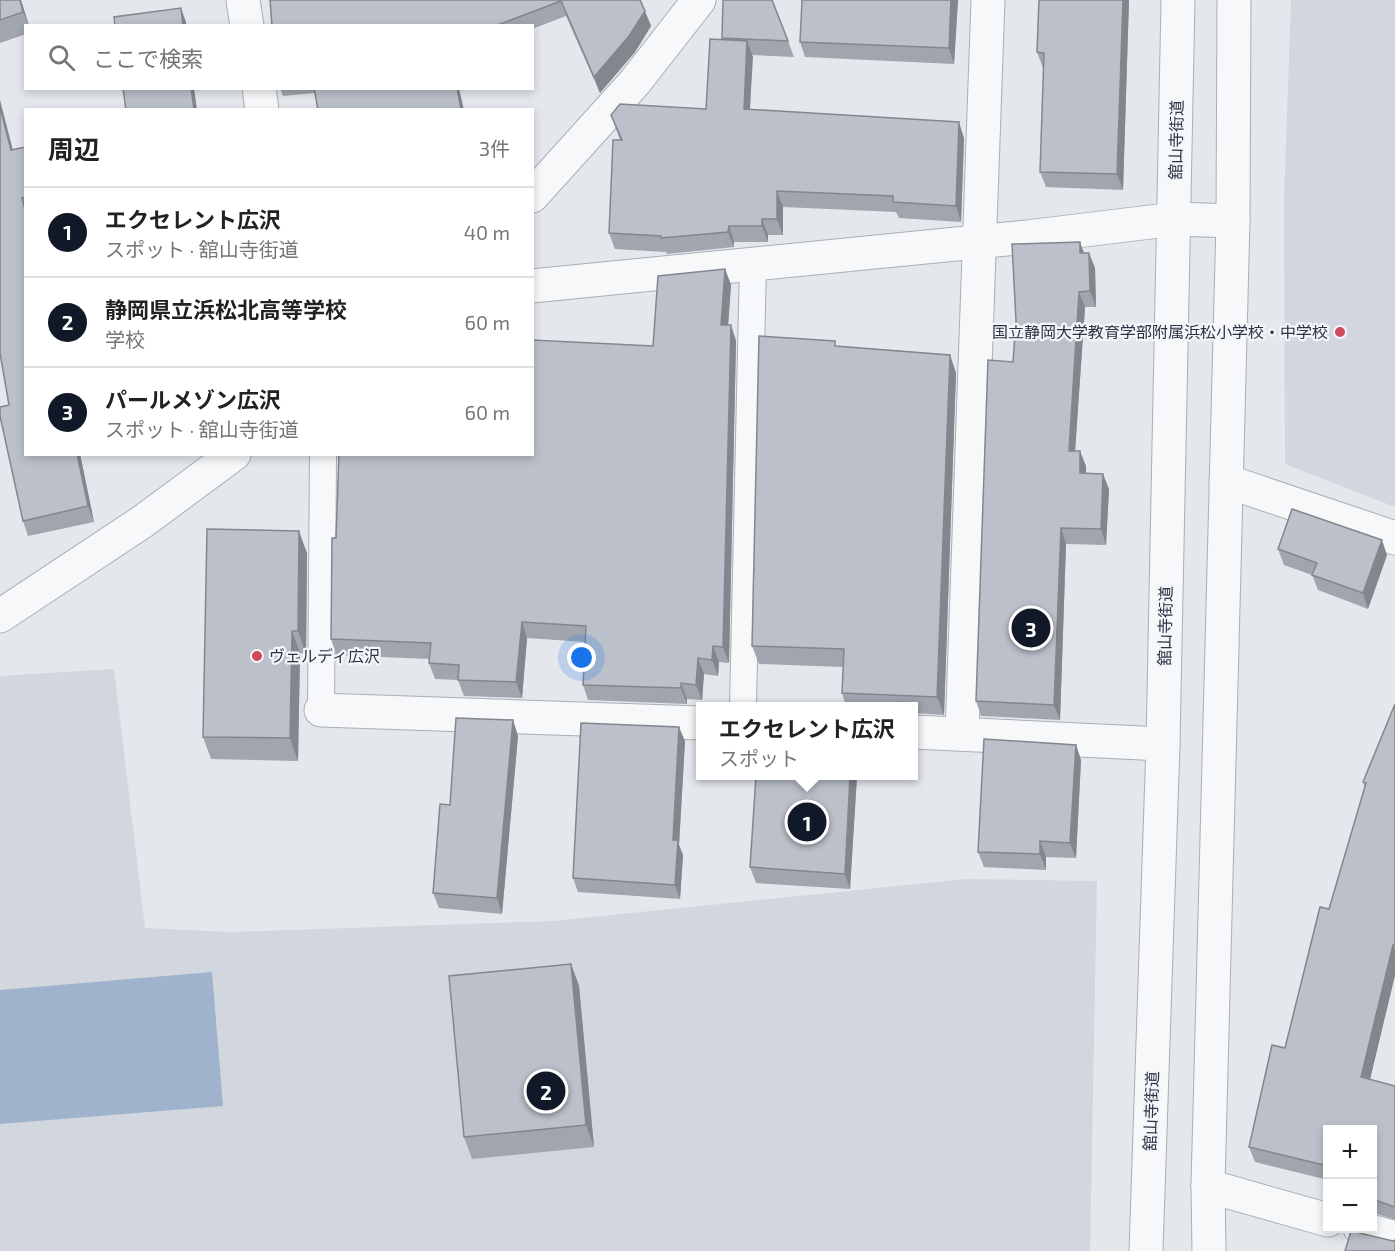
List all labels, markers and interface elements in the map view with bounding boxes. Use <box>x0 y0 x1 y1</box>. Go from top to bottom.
search box <box>24 24 534 90</box>
icon: search <box>45 41 78 74</box>
text: ここで検索 <box>93 45 203 71</box>
street label: 舘山寺街道 <box>1165 100 1186 180</box>
text: 周辺 <box>48 133 100 164</box>
text: 3件 <box>479 136 510 160</box>
text: エクセレント広沢 <box>105 206 281 232</box>
text: 1 <box>63 220 72 244</box>
text: 40 m <box>464 220 510 244</box>
text: スポット · 舘山寺街道 <box>105 237 299 261</box>
text: 静岡県立浜松北高等学校 <box>105 296 347 322</box>
text: 2 <box>62 310 73 334</box>
text: 60 m <box>465 310 510 334</box>
place label: 国立静岡大学教育学部附属浜松小学校・中学校 <box>992 322 1328 341</box>
marker: 国立静岡大学教育学部附属浜松小学校・中学校 <box>1333 325 1347 339</box>
text: 学校 <box>105 327 145 351</box>
text: パールメゾン広沢 <box>105 386 281 412</box>
text: 3 <box>62 400 73 424</box>
text: 60 m <box>465 400 510 424</box>
text: スポット · 舘山寺街道 <box>105 417 299 441</box>
street label: 舘山寺街道 <box>1154 586 1175 666</box>
pin: 3 <box>1012 606 1050 650</box>
your location <box>567 643 596 672</box>
place label: ヴェルディ広沢 <box>269 646 380 665</box>
marker: ヴェルディ広沢 <box>250 649 264 663</box>
popup <box>696 702 918 780</box>
text: エクセレント広沢 <box>719 715 895 741</box>
text: スポット <box>719 746 799 770</box>
pin: 1 <box>788 800 826 844</box>
pin: 2 <box>526 1068 566 1114</box>
street label: 舘山寺街道 <box>1140 1071 1161 1151</box>
map controls <box>1323 1125 1377 1233</box>
button: + <box>1323 1125 1377 1179</box>
button: − <box>1323 1179 1377 1233</box>

